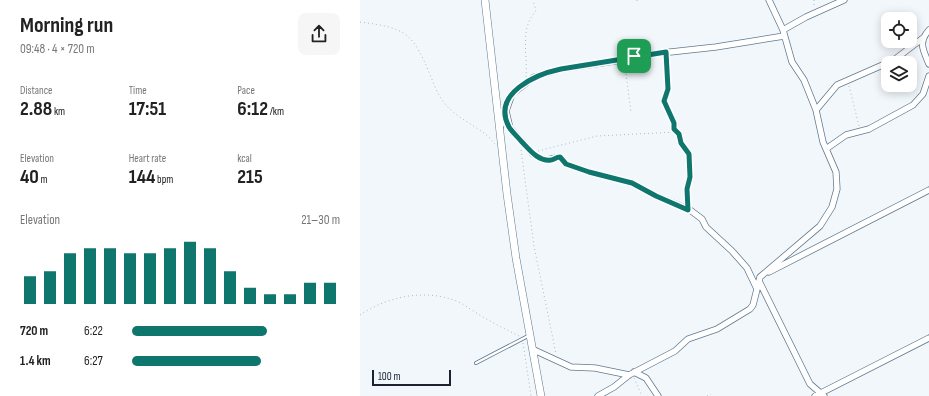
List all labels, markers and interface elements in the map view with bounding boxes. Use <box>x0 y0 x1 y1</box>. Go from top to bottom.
text: Morning run <box>20 12 113 39</box>
map controls <box>881 12 917 92</box>
button: locate <box>881 12 917 48</box>
button: share <box>298 13 340 55</box>
pin <box>617 39 651 73</box>
text: 09:48 · 4 × 720 m <box>20 41 95 57</box>
icon: arrive <box>623 45 645 67</box>
button: layers <box>881 56 917 92</box>
text: Distance <box>20 84 52 97</box>
text: Time <box>129 84 147 97</box>
text: Pace <box>237 84 255 97</box>
text: 2.88 <box>20 97 52 121</box>
text: 17:51 <box>129 97 166 121</box>
text: 6:12 <box>237 97 268 121</box>
text: km <box>52 105 65 118</box>
text: /km <box>268 105 284 118</box>
text: Elevation <box>20 152 54 165</box>
text: Heart rate <box>129 152 166 165</box>
text: kcal <box>237 152 252 165</box>
text: 40 <box>20 165 39 189</box>
text: 144 <box>129 165 155 189</box>
text: 215 <box>237 165 263 189</box>
text: m <box>39 173 48 186</box>
text: bpm <box>155 173 173 186</box>
text: Elevation <box>20 212 60 228</box>
text: 21–30 m <box>301 212 340 228</box>
text: 720 m <box>20 323 48 339</box>
text: 6:22 <box>84 323 103 339</box>
text: 1.4 km <box>20 353 51 369</box>
text: 6:27 <box>84 353 103 369</box>
scale bar <box>372 368 451 387</box>
text: 100 m <box>378 370 400 383</box>

